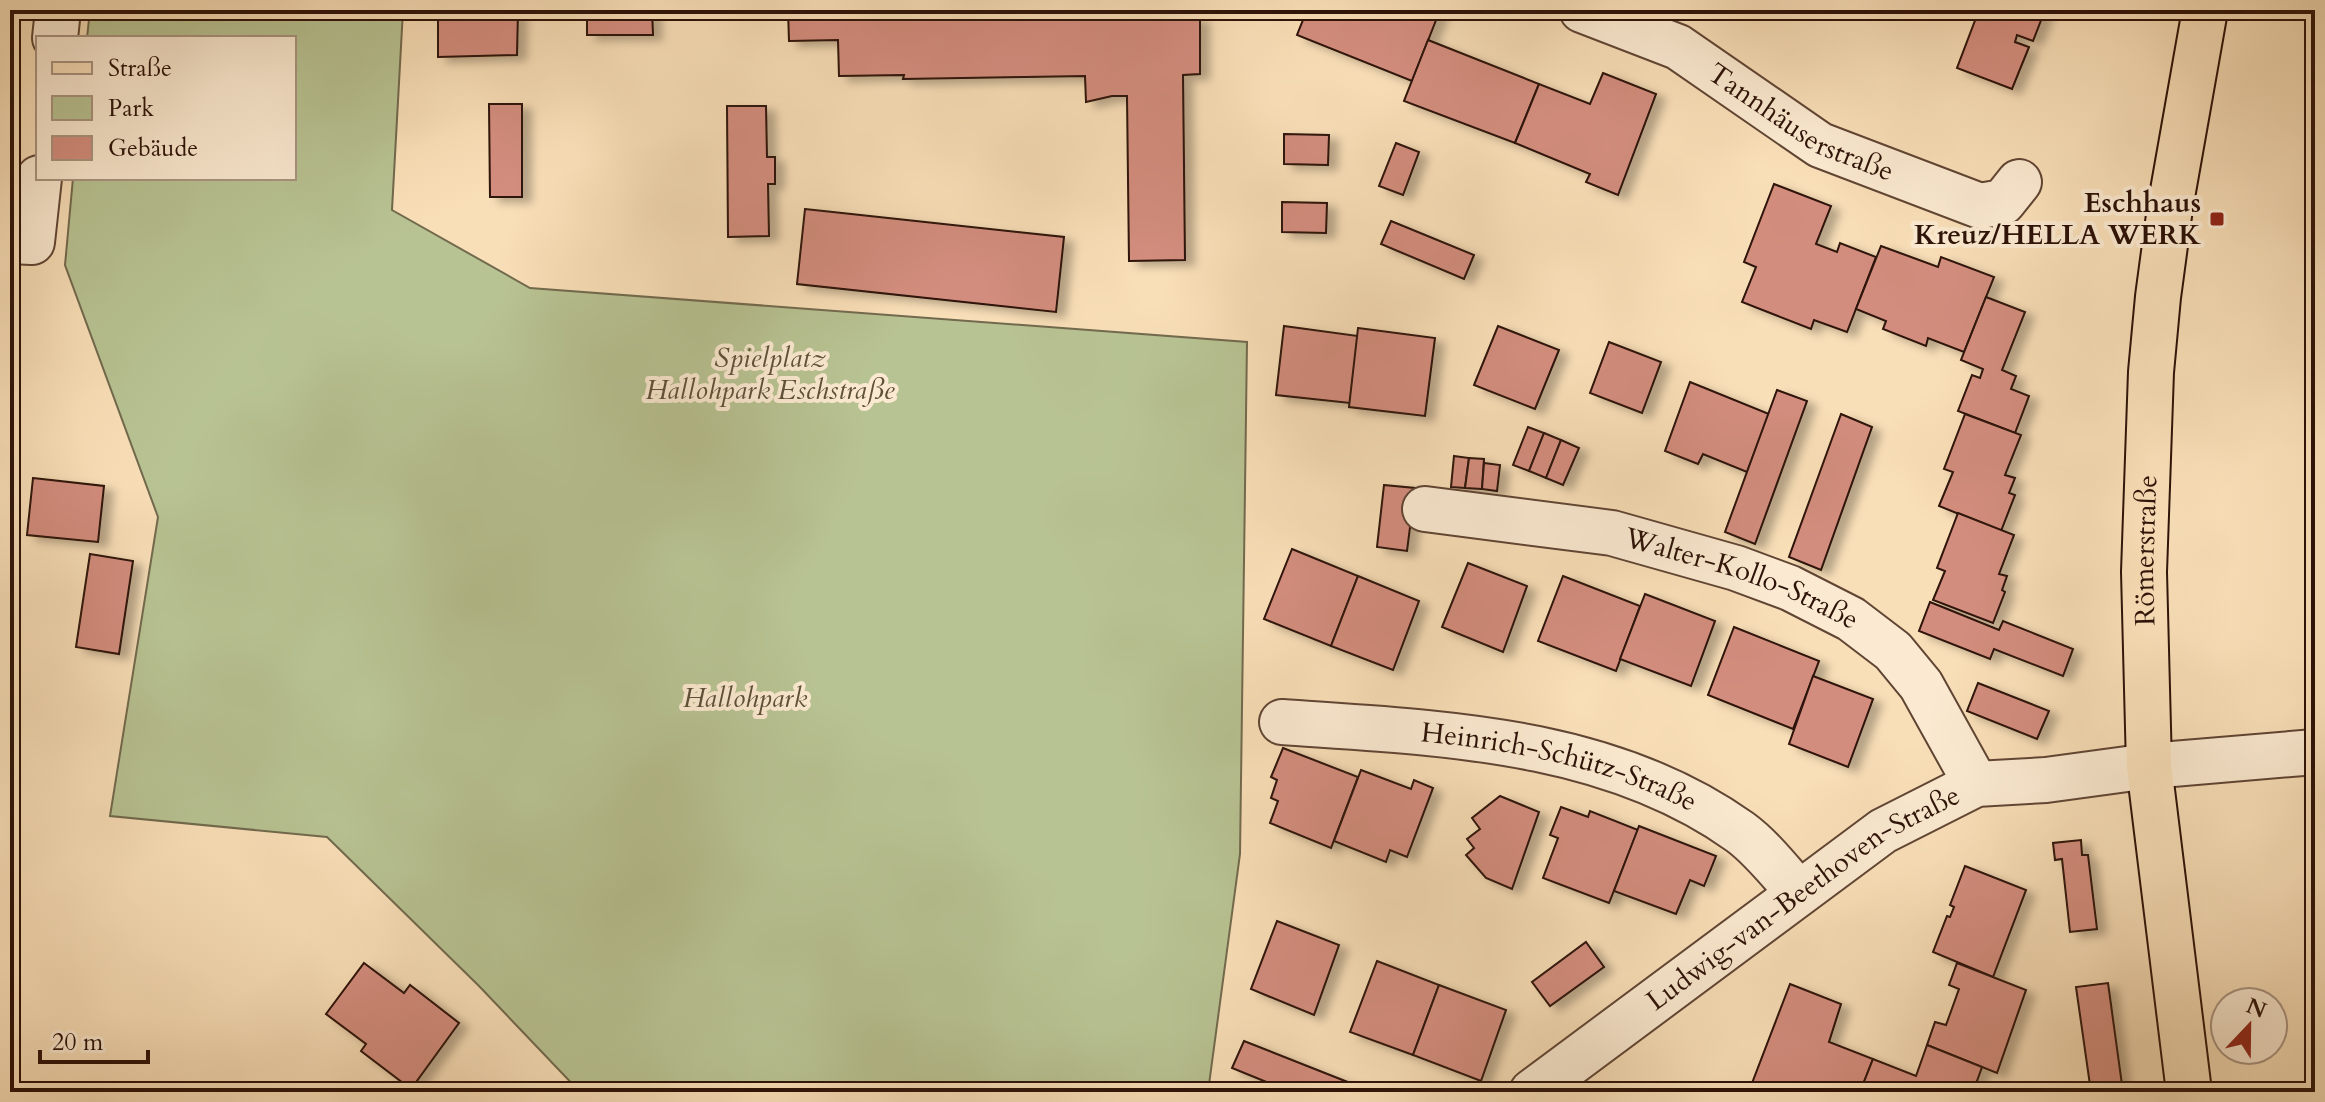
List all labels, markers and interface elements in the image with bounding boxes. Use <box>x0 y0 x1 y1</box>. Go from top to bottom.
legend <box>36 36 296 180</box>
text: Straße <box>108 52 172 85</box>
street label: Tannhäuserstraße <box>1700 54 1899 190</box>
text: Park <box>108 92 154 125</box>
text: Gebäude <box>108 132 198 165</box>
place label: Eschhaus Kreuz/HELLA WERK <box>1914 184 2201 254</box>
marker: Eschhaus Kreuz/HELLA WERK <box>2208 210 2226 228</box>
park label: Spielplatz Hallohpark Eschstraße <box>645 339 895 409</box>
street label: Römerstraße <box>2125 474 2166 627</box>
street label: Walter-Kollo-Straße <box>1619 518 1865 639</box>
park label: Hallohpark <box>683 679 807 717</box>
street label: Heinrich-Schütz-Straße <box>1419 713 1704 821</box>
street label: Ludwig-van-Beethoven-Straße <box>1639 776 1966 1020</box>
north arrow <box>2209 986 2289 1066</box>
text: N <box>2242 991 2271 1026</box>
scale bar <box>40 1014 148 1064</box>
text: 20 m <box>52 1026 104 1059</box>

